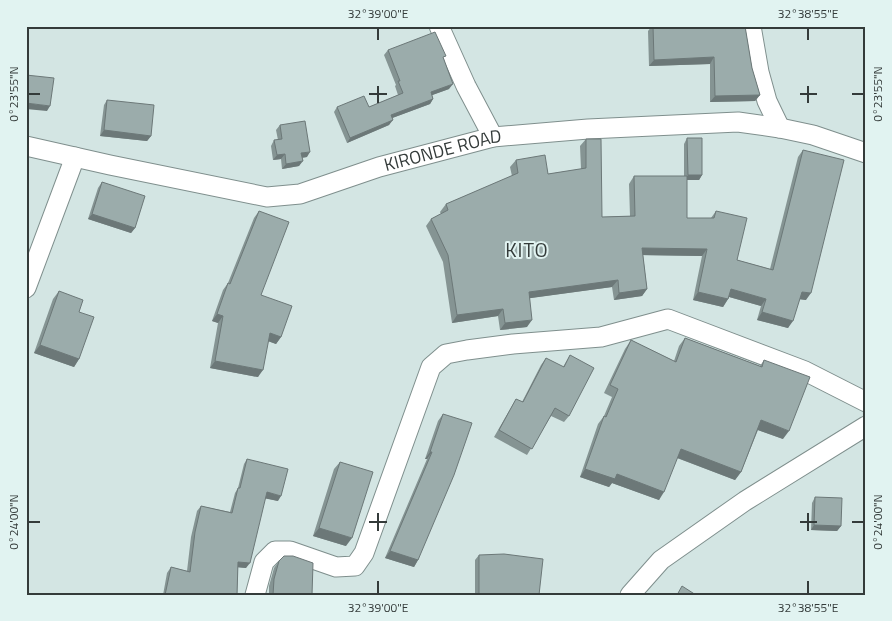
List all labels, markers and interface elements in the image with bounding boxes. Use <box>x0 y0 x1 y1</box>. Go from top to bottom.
text: 32°39'00"E <box>348 4 409 23</box>
text: 32°38'55"E <box>778 4 839 23</box>
text: 0°23'55"N <box>4 66 23 122</box>
text: 0°23'55"N <box>868 66 887 122</box>
street label: KIRONDE ROAD <box>381 122 502 178</box>
district label: KITO <box>505 234 549 265</box>
text: 0°24'00"N <box>4 494 23 550</box>
text: 0°24'00"N <box>868 494 887 550</box>
text: 32°39'00"E <box>348 598 409 617</box>
text: 32°38'55"E <box>778 598 839 617</box>

